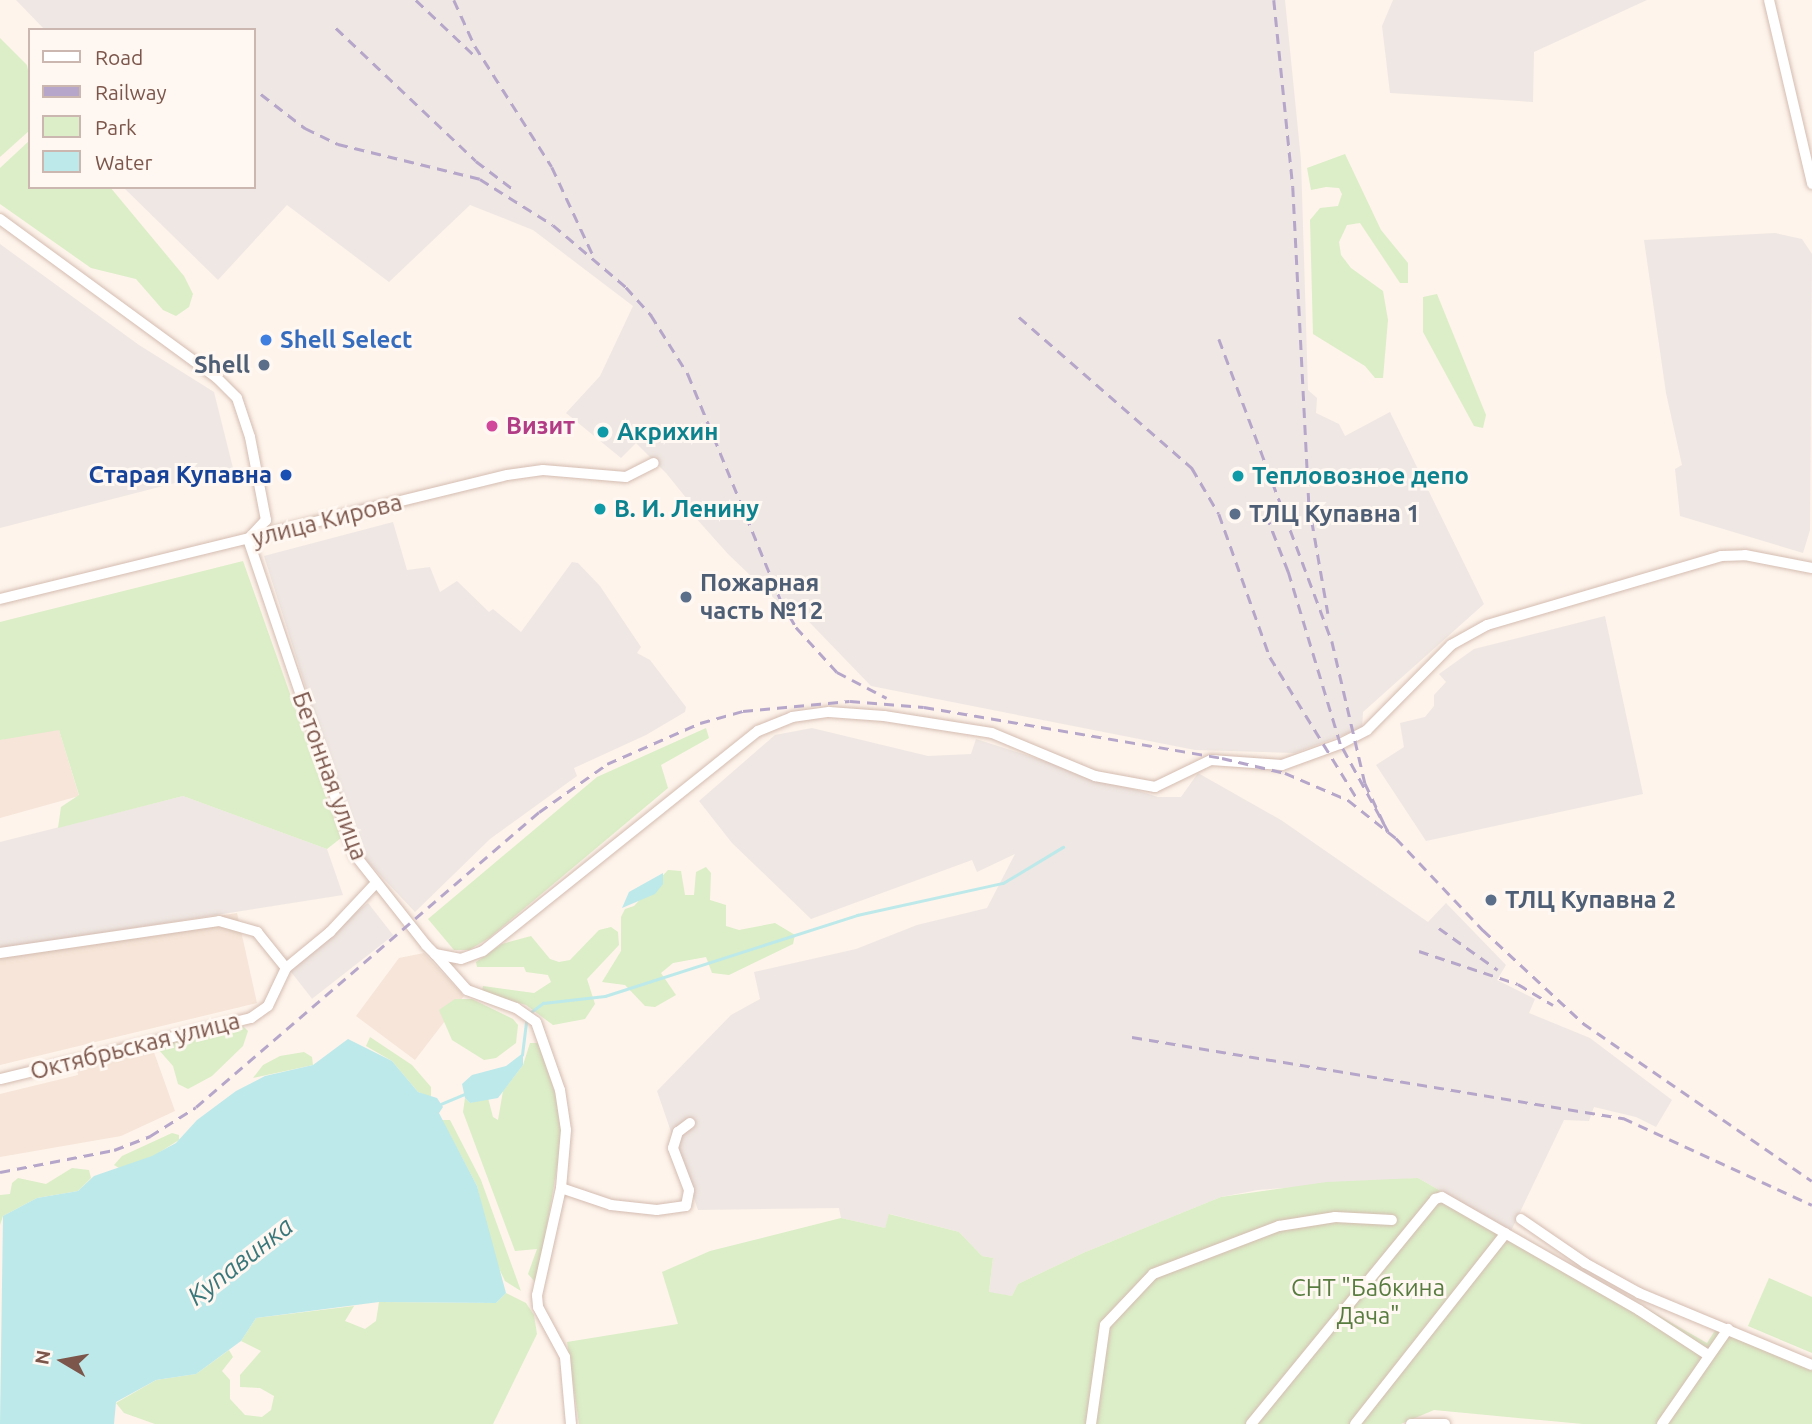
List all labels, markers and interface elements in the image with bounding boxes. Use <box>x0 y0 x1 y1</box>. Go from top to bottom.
legend <box>28 28 256 189</box>
text: Road <box>95 45 143 69</box>
text: Railway <box>95 80 167 104</box>
text: Park <box>95 115 137 139</box>
text: Water <box>95 150 153 174</box>
place label: Shell Select <box>280 326 412 354</box>
marker: Shell Select <box>258 332 274 348</box>
place label: Shell <box>194 351 250 379</box>
marker: Shell <box>256 357 272 373</box>
place label: Визит <box>506 412 575 440</box>
marker: Визит <box>484 418 500 434</box>
place label: Акрихин <box>617 418 718 446</box>
marker: Акрихин <box>595 424 611 440</box>
place label: Старая Купавна <box>88 461 272 489</box>
place label: Тепловозное депо <box>1252 462 1469 490</box>
marker: Старая Купавна <box>278 467 294 483</box>
marker: Тепловозное депо <box>1230 468 1246 484</box>
street label: улица Кирова <box>249 487 405 553</box>
place label: В. И. Ленину <box>614 495 759 523</box>
place label: ТЛЦ Купавна 1 <box>1249 500 1420 528</box>
marker: В. И. Ленину <box>592 501 608 517</box>
marker: ТЛЦ Купавна 1 <box>1227 506 1243 522</box>
place label: Пожарная часть №12 <box>700 569 823 625</box>
marker: Пожарная часть №12 <box>678 589 694 605</box>
street label: Бетонная улица <box>286 688 374 864</box>
place label: ТЛЦ Купавна 2 <box>1505 886 1676 914</box>
marker: ТЛЦ Купавна 2 <box>1483 892 1499 908</box>
street label: Октябрьская улица <box>27 1006 243 1086</box>
water label: Купавинка <box>181 1210 299 1312</box>
park label: СНТ "Бабкина Дача" <box>1291 1274 1445 1330</box>
north arrow <box>28 1326 98 1396</box>
text: N <box>30 1348 54 1366</box>

